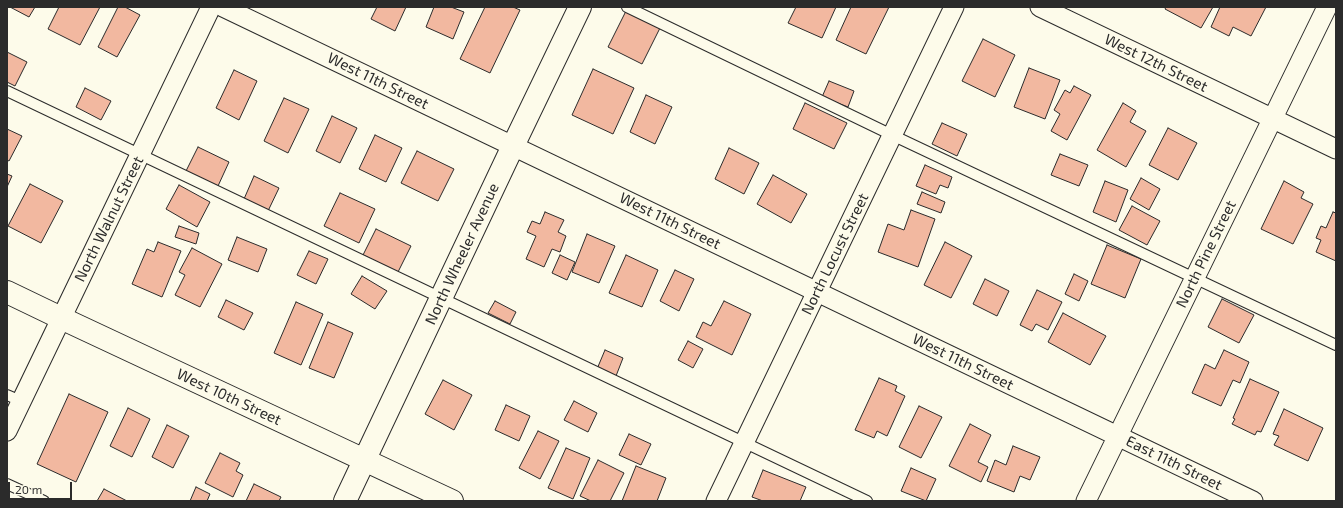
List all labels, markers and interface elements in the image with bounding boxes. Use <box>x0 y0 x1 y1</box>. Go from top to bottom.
street label: West 12th Street <box>1101 30 1211 96</box>
street label: West 11th Street <box>325 49 431 113</box>
street label: North Walnut Street <box>71 153 147 285</box>
street label: North Wheeler Avenue <box>421 180 503 328</box>
street label: West 11th Street <box>617 189 723 253</box>
street label: North Locust Street <box>798 190 872 318</box>
street label: North Pine Street <box>1172 197 1240 311</box>
street label: West 11th Street <box>910 330 1016 394</box>
street label: West 10th Street <box>174 365 284 429</box>
street label: East 11th Street <box>1123 432 1225 494</box>
scale bar <box>10 474 74 500</box>
text: 20 m <box>15 482 42 496</box>

